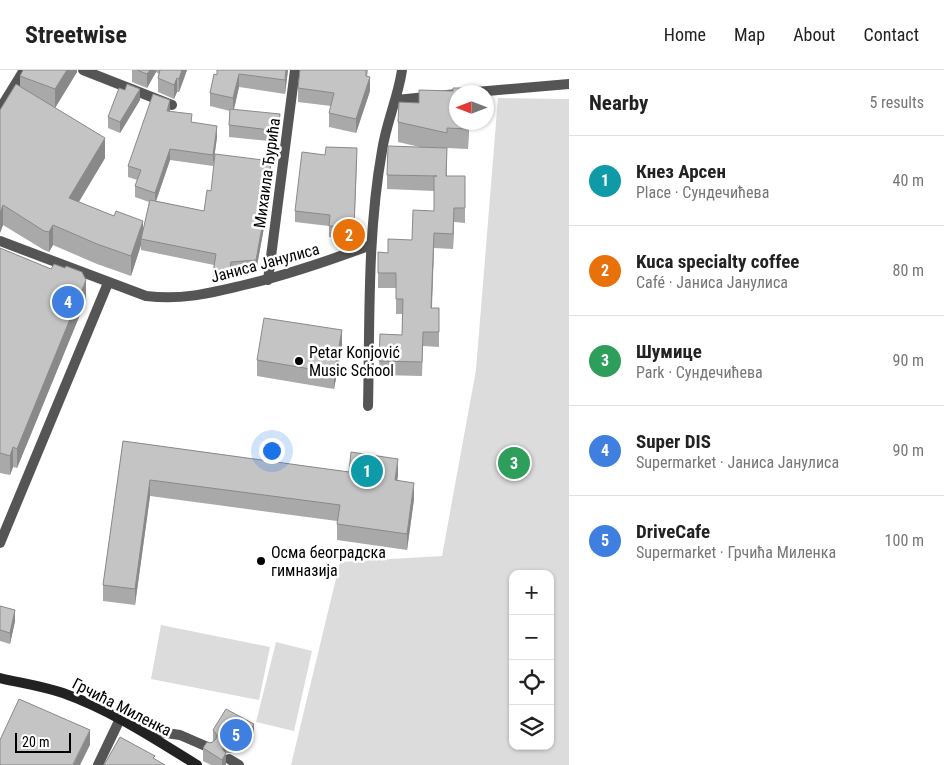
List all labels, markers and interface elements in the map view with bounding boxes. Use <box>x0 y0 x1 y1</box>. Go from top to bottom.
text: Streetwise <box>25 21 127 49</box>
text: Home <box>664 24 706 45</box>
text: Map <box>734 24 765 45</box>
text: About <box>793 24 835 45</box>
text: Contact <box>863 24 919 45</box>
north arrow <box>449 85 494 130</box>
text: Nearby <box>589 91 648 115</box>
text: 5 results <box>869 93 924 112</box>
street label: Михаила Ђурића <box>250 117 284 229</box>
text: Кнез Арсен <box>636 160 726 183</box>
text: 1 <box>601 171 609 190</box>
text: 40 m <box>892 171 924 190</box>
text: Place · Сундечићева <box>636 183 769 202</box>
pin: 2 <box>333 216 365 254</box>
street label: Јаниса Јанулиса <box>209 239 321 287</box>
text: Kuca specialty coffee <box>636 250 799 273</box>
text: 2 <box>601 261 609 280</box>
text: 80 m <box>892 261 924 280</box>
text: Café · Јаниса Јанулиса <box>636 273 788 292</box>
pin: 4 <box>52 283 84 321</box>
text: Шумице <box>636 340 702 363</box>
place label: Petar Konjović Music School <box>309 343 400 380</box>
text: 3 <box>601 351 609 370</box>
text: 90 m <box>892 351 924 370</box>
marker: Petar Konjović Music School <box>293 355 305 367</box>
text: Park · Сундечићева <box>636 363 763 382</box>
text: Super DIS <box>636 430 711 453</box>
your location <box>259 438 285 464</box>
text: 4 <box>601 441 609 460</box>
text: 90 m <box>892 441 924 460</box>
pin: 3 <box>498 444 530 482</box>
pin: 1 <box>351 452 383 490</box>
text: Supermarket · Јаниса Јанулиса <box>636 453 839 472</box>
text: DriveCafe <box>636 520 710 543</box>
text: 5 <box>601 531 609 550</box>
text: 100 m <box>885 531 924 550</box>
place label: Осма београдска гимназија <box>271 543 386 580</box>
text: Supermarket · Грчића Миленка <box>636 543 836 562</box>
marker: Осма београдска гимназија <box>255 555 267 567</box>
map controls <box>509 570 554 750</box>
button: + <box>509 570 554 615</box>
button: − <box>509 615 554 660</box>
button: locate <box>509 660 554 705</box>
street label: Грчића Миленка <box>69 674 175 740</box>
button: layers <box>509 705 554 750</box>
pin: 5 <box>220 716 252 754</box>
scale bar <box>15 730 71 753</box>
text: 20 m <box>22 734 50 750</box>

